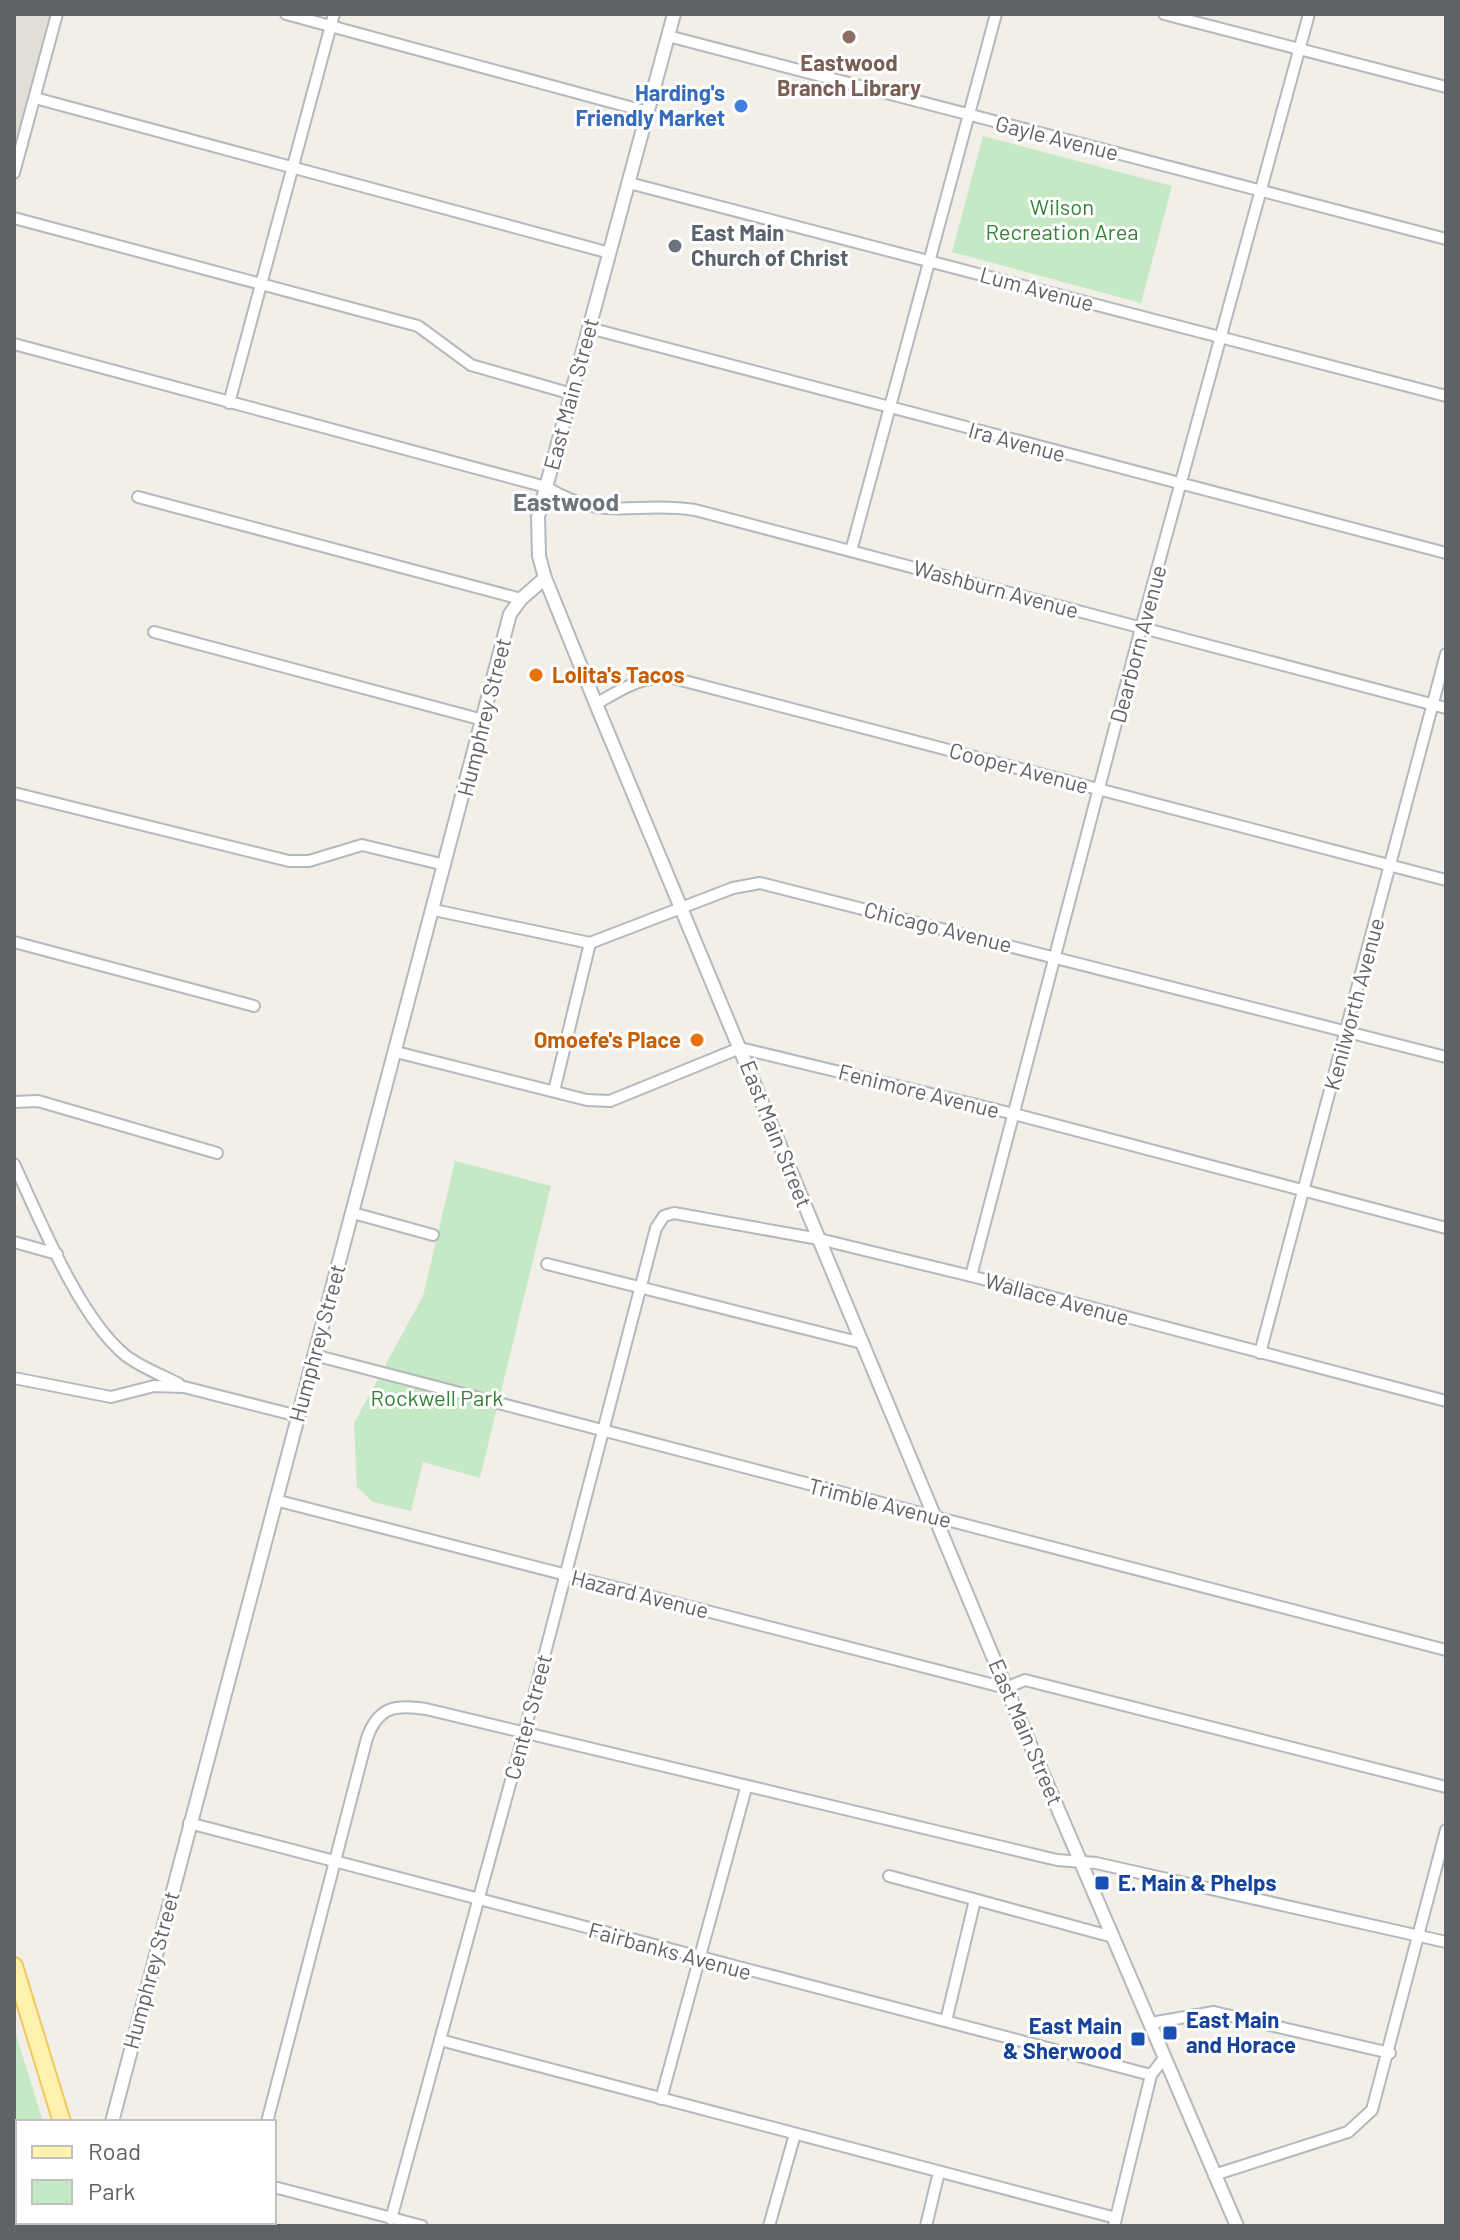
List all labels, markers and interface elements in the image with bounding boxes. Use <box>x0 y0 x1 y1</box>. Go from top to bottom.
marker: Eastwood Branch Library <box>840 28 858 46</box>
place label: Eastwood Branch Library <box>777 49 921 100</box>
place label: Harding's Friendly Market <box>575 79 725 130</box>
marker: Harding's Friendly Market <box>732 97 750 115</box>
street label: Gayle Avenue <box>993 109 1121 165</box>
park label: Wilson Recreation Area <box>985 193 1139 244</box>
place label: East Main Church of Christ <box>691 219 848 270</box>
marker: East Main Church of Christ <box>666 237 684 255</box>
street label: Lum Avenue <box>977 260 1097 316</box>
street label: East Main Street <box>537 315 603 473</box>
street label: Ira Avenue <box>966 416 1069 466</box>
district label: Eastwood <box>513 487 619 516</box>
street label: Washburn Avenue <box>911 553 1082 623</box>
street label: Dearborn Avenue <box>1103 562 1171 726</box>
street label: Humphrey Street <box>451 635 515 799</box>
place label: Lolita's Tacos <box>552 661 685 687</box>
marker: Lolita's Tacos <box>527 666 545 684</box>
street label: Cooper Avenue <box>947 736 1092 798</box>
street label: Chicago Avenue <box>862 895 1015 957</box>
street label: Kenilworth Avenue <box>1318 915 1389 1093</box>
place label: Omoefe's Place <box>534 1026 681 1052</box>
marker: Omoefe's Place <box>688 1031 706 1049</box>
street label: East Main Street <box>736 1056 818 1211</box>
street label: Fenimore Avenue <box>836 1057 1002 1123</box>
street label: Humphrey Street <box>282 1261 350 1424</box>
street label: Wallace Avenue <box>982 1266 1132 1330</box>
park label: Rockwell Park <box>371 1384 503 1410</box>
street label: Trimble Avenue <box>806 1472 954 1532</box>
street label: Hazard Avenue <box>569 1563 712 1623</box>
street label: Center Street <box>498 1651 556 1782</box>
street label: East Main Street <box>984 1655 1069 1809</box>
place label: E. Main & Phelps <box>1118 1869 1277 1895</box>
marker: E. Main & Phelps <box>1093 1874 1111 1892</box>
street label: Humphrey Street <box>116 1888 184 2051</box>
street label: Fairbanks Avenue <box>586 1916 755 1984</box>
place label: East Main and Horace <box>1186 2006 1296 2057</box>
place label: East Main & Sherwood <box>1003 2012 1122 2063</box>
marker: East Main and Horace <box>1161 2024 1179 2042</box>
marker: East Main & Sherwood <box>1129 2030 1147 2048</box>
legend <box>16 2120 276 2224</box>
text: Road <box>88 2136 141 2165</box>
text: Park <box>88 2176 135 2205</box>

